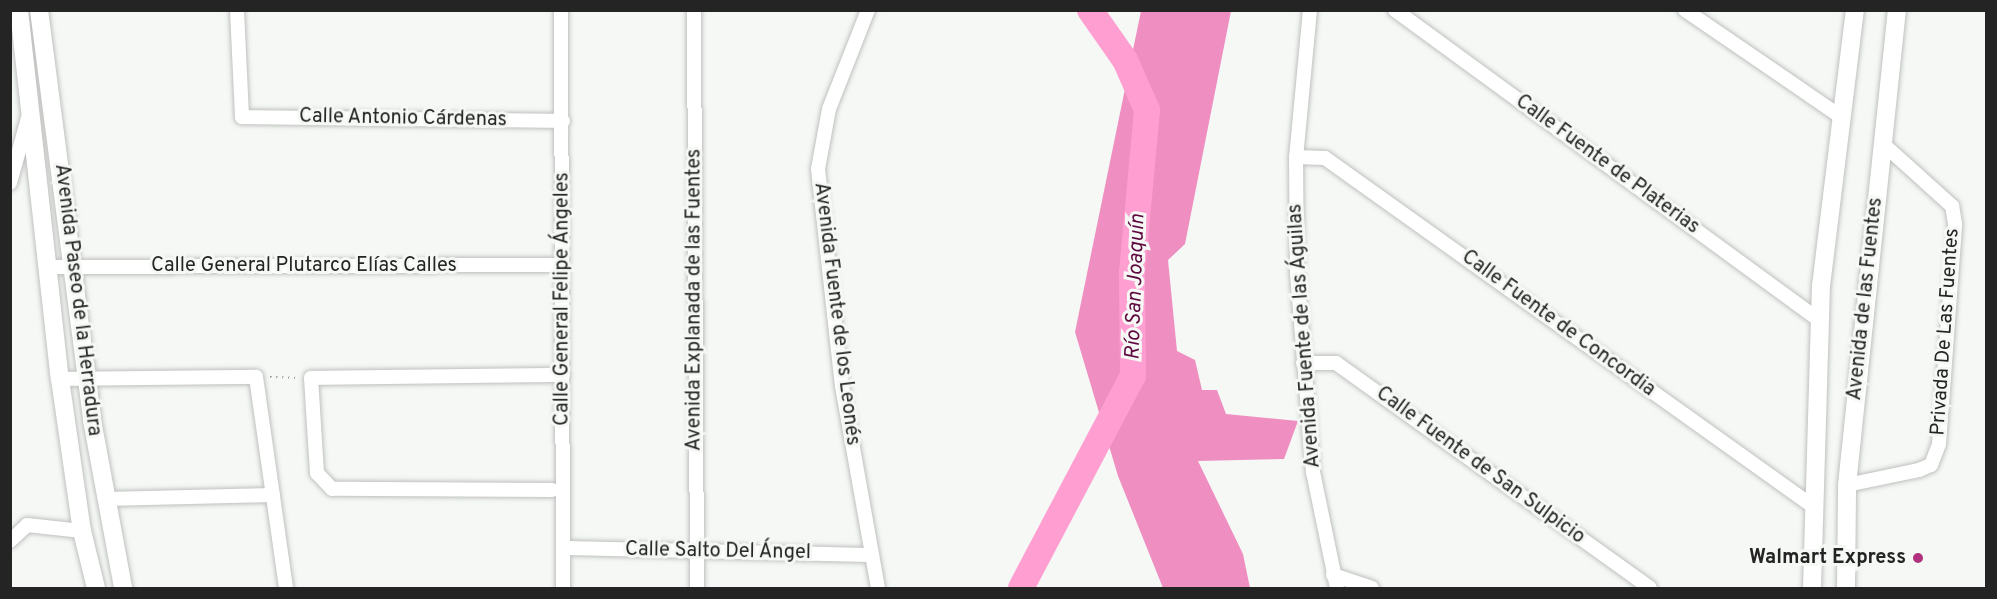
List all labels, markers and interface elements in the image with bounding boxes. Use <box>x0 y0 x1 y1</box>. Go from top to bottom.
street label: Calle Fuente de Platerias <box>1510 90 1704 240</box>
street label: Calle Antonio Cárdenas <box>298 105 508 133</box>
street label: Avenida Explanada de las Fuentes <box>683 149 707 451</box>
street label: Avenida Paseo de la Herradura <box>48 163 106 437</box>
street label: Calle General Felipe Ángeles <box>551 172 575 426</box>
street label: Avenida Fuente de los Leonés <box>808 181 864 447</box>
street label: Avenida de las Fuentes <box>1843 196 1889 402</box>
street label: Avenida Fuente de las Águilas <box>1284 203 1326 469</box>
water label: Río San Joaquín <box>1121 214 1151 360</box>
street label: Privada De Las Fuentes <box>1927 227 1965 437</box>
street label: Calle Fuente de Concordia <box>1456 246 1660 402</box>
street label: Calle General Plutarco Elías Calles <box>151 254 457 278</box>
street label: Calle Fuente de San Sulpicio <box>1371 382 1589 550</box>
street label: Calle Salto Del Ángel <box>624 538 812 566</box>
place label: Walmart Express <box>1749 546 1906 570</box>
marker: Walmart Express <box>1911 551 1925 565</box>

